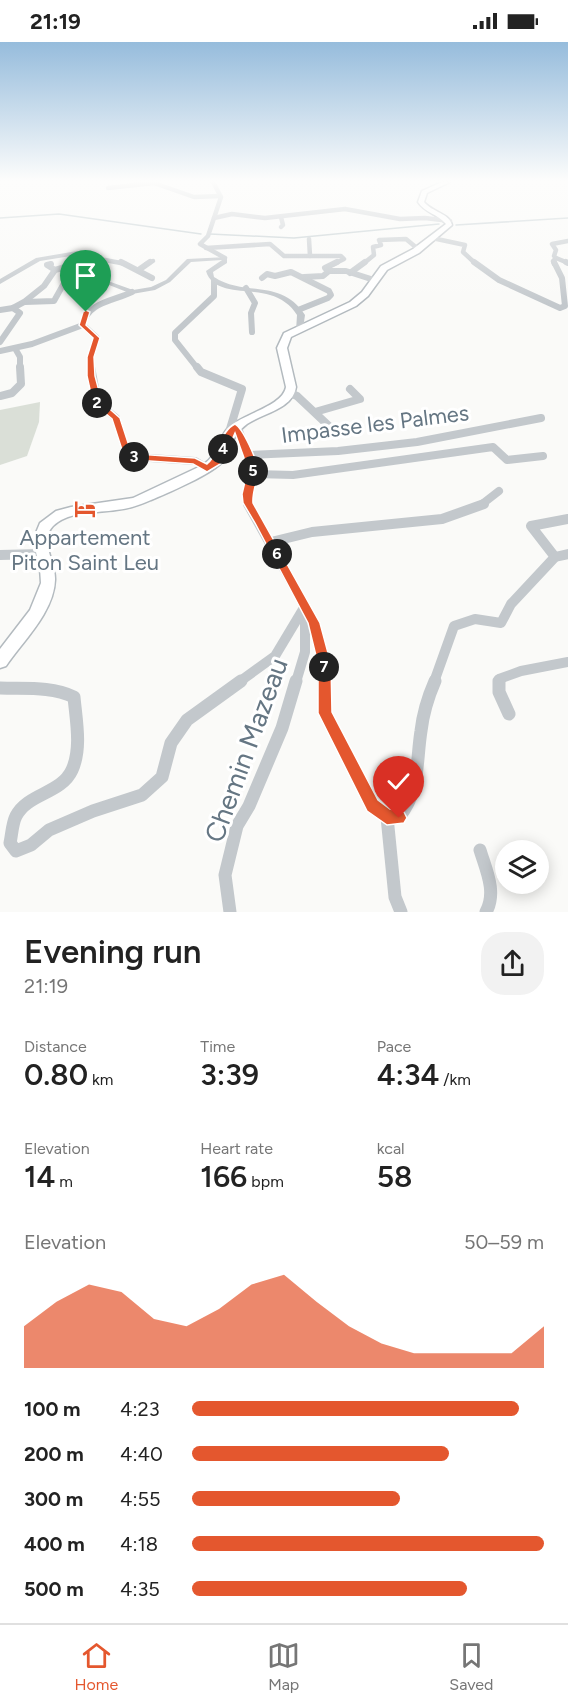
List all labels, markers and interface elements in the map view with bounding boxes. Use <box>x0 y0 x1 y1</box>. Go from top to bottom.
text: 21:19 <box>30 8 81 35</box>
pin <box>60 250 111 312</box>
icon: arrive <box>69 259 102 292</box>
pin: 2 <box>82 388 112 418</box>
text: 2 <box>92 393 102 412</box>
street label: Impasse les Palmes <box>280 399 470 449</box>
pin: 4 <box>208 434 238 464</box>
text: 4 <box>218 439 228 458</box>
pin: 3 <box>119 442 149 472</box>
text: 3 <box>130 447 138 466</box>
pin: 5 <box>238 456 268 486</box>
text: 5 <box>248 461 258 480</box>
hotel icon: Appartement Piton Saint Leu <box>73 497 97 521</box>
place label: Appartement Piton Saint Leu <box>11 524 159 576</box>
pin: 6 <box>262 539 292 569</box>
text: 6 <box>272 544 282 563</box>
pin: 7 <box>309 652 339 682</box>
street label: Chemin Mazeau <box>197 653 295 847</box>
text: 7 <box>320 657 328 676</box>
pin <box>373 756 424 818</box>
icon: check <box>382 765 415 798</box>
map controls <box>495 840 549 894</box>
button: layers <box>495 840 549 894</box>
text: Evening run <box>24 932 201 971</box>
button: share <box>481 932 544 995</box>
text: 21:19 <box>24 974 68 998</box>
text: Distance <box>24 1037 87 1056</box>
text: Time <box>200 1037 235 1056</box>
text: Pace <box>377 1037 411 1056</box>
text: 0.80 <box>24 1056 88 1093</box>
text: 3:39 <box>200 1056 259 1093</box>
text: 4:34 <box>377 1056 439 1093</box>
text: km <box>88 1070 113 1089</box>
text: /km <box>439 1070 471 1089</box>
text: Elevation <box>24 1139 90 1158</box>
text: Heart rate <box>200 1139 273 1158</box>
text: kcal <box>377 1139 405 1158</box>
text: 14 <box>24 1158 55 1195</box>
text: 166 <box>200 1158 247 1195</box>
text: 58 <box>377 1158 412 1195</box>
text: m <box>55 1172 73 1191</box>
text: bpm <box>247 1172 284 1191</box>
text: Elevation <box>24 1230 106 1254</box>
text: 50–59 m <box>464 1230 544 1254</box>
text: 100 m <box>24 1397 81 1421</box>
text: 4:23 <box>120 1397 160 1421</box>
text: 200 m <box>24 1442 84 1466</box>
text: 4:40 <box>120 1442 163 1466</box>
text: 300 m <box>24 1487 83 1511</box>
text: 4:55 <box>120 1487 160 1511</box>
text: 400 m <box>24 1532 85 1556</box>
text: 4:18 <box>120 1532 158 1556</box>
text: 500 m <box>24 1577 84 1601</box>
text: 4:35 <box>120 1577 160 1601</box>
tab: Home <box>75 1639 118 1694</box>
tab: Map <box>267 1639 300 1694</box>
tab: Saved <box>449 1639 493 1694</box>

